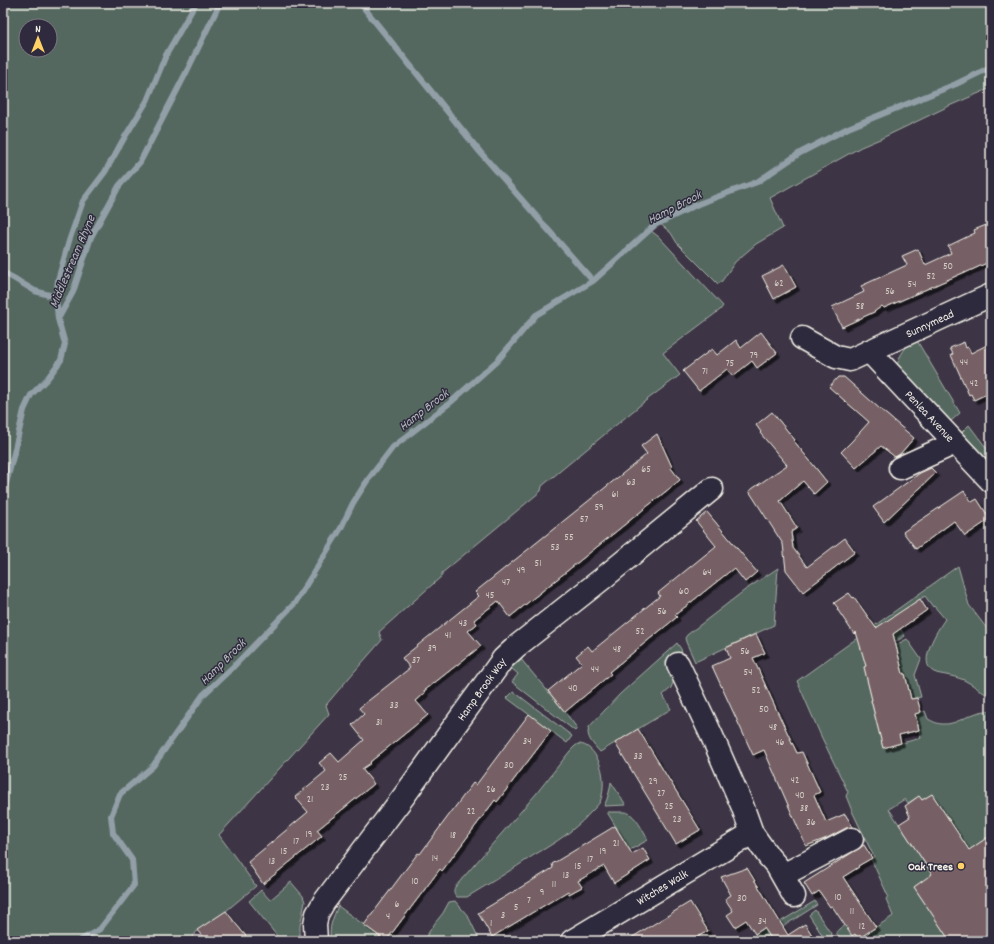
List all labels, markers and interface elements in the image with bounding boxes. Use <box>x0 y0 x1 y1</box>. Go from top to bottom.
north arrow <box>18 18 58 58</box>
text: N <box>35 22 41 38</box>
water label: Hamp Brook <box>645 186 707 230</box>
water label: Middlestream Rhyne <box>45 211 102 311</box>
house number: 50 <box>943 260 953 274</box>
house number: 52 <box>927 270 936 284</box>
house number: 62 <box>774 277 784 291</box>
house number: 54 <box>908 278 916 292</box>
house number: 56 <box>885 285 895 299</box>
house number: 58 <box>856 300 864 314</box>
street label: Sunnymead <box>903 306 957 343</box>
house number: 79 <box>750 349 758 363</box>
house number: 44 <box>960 356 968 370</box>
house number: 75 <box>726 357 735 371</box>
house number: 71 <box>702 365 708 379</box>
house number: 42 <box>970 377 978 391</box>
water label: Hamp Brook <box>396 384 455 436</box>
street label: Penlea Avenue <box>900 387 957 447</box>
house number: 65 <box>641 463 651 477</box>
house number: 63 <box>626 476 636 490</box>
house number: 61 <box>611 488 619 502</box>
house number: 59 <box>594 501 604 515</box>
house number: 57 <box>580 513 588 527</box>
house number: 55 <box>564 531 574 545</box>
house number: 53 <box>550 541 560 555</box>
house number: 51 <box>535 557 541 571</box>
house number: 49 <box>517 564 525 578</box>
house number: 64 <box>702 566 712 580</box>
house number: 47 <box>502 576 510 590</box>
house number: 60 <box>679 585 689 599</box>
house number: 45 <box>486 589 495 603</box>
house number: 56 <box>657 605 667 619</box>
house number: 43 <box>459 617 467 631</box>
house number: 52 <box>636 625 645 639</box>
house number: 41 <box>445 629 451 643</box>
water label: Hamp Brook <box>196 634 252 690</box>
house number: 39 <box>427 642 437 656</box>
house number: 48 <box>613 643 621 657</box>
house number: 56 <box>740 645 750 659</box>
house number: 37 <box>412 654 420 668</box>
street label: Hamp Brook Way <box>454 654 512 725</box>
house number: 44 <box>591 663 599 677</box>
house number: 54 <box>744 666 752 680</box>
house number: 40 <box>568 682 578 696</box>
house number: 52 <box>752 684 761 698</box>
house number: 33 <box>390 699 398 713</box>
house number: 50 <box>759 703 769 717</box>
house number: 31 <box>376 716 382 730</box>
house number: 48 <box>769 721 777 735</box>
house number: 34 <box>523 735 531 749</box>
house number: 46 <box>775 736 785 750</box>
house number: 33 <box>634 750 642 764</box>
house number: 30 <box>504 759 514 773</box>
house number: 25 <box>339 771 348 785</box>
house number: 42 <box>791 774 799 788</box>
house number: 29 <box>649 775 657 789</box>
house number: 23 <box>321 781 329 795</box>
house number: 26 <box>486 783 496 797</box>
house number: 27 <box>657 787 665 801</box>
house number: 40 <box>795 789 805 803</box>
house number: 21 <box>307 793 313 807</box>
house number: 25 <box>665 800 674 814</box>
house number: 38 <box>800 802 808 816</box>
house number: 22 <box>467 805 475 819</box>
house number: 23 <box>673 813 681 827</box>
house number: 36 <box>806 816 816 830</box>
house number: 19 <box>306 828 312 842</box>
house number: 18 <box>450 829 456 843</box>
house number: 17 <box>293 835 299 849</box>
house number: 21 <box>613 837 619 851</box>
house number: 15 <box>281 845 288 859</box>
house number: 19 <box>600 845 606 859</box>
house number: 14 <box>432 852 438 866</box>
house number: 17 <box>587 853 593 867</box>
house number: 13 <box>269 855 275 869</box>
place label: Oak Trees <box>908 859 953 876</box>
house number: 15 <box>575 860 582 874</box>
marker: Oak Trees <box>956 861 966 871</box>
street label: Witches Walk <box>634 866 692 910</box>
house number: 13 <box>563 869 569 883</box>
house number: 10 <box>411 875 419 889</box>
house number: 11 <box>552 878 556 892</box>
house number: 9 <box>540 886 544 900</box>
house number: 10 <box>834 891 842 905</box>
house number: 30 <box>737 892 747 906</box>
house number: 7 <box>527 894 531 908</box>
house number: 6 <box>395 898 400 912</box>
house number: 5 <box>514 901 519 915</box>
house number: 11 <box>850 905 854 919</box>
house number: 3 <box>501 909 505 923</box>
house number: 4 <box>386 910 390 924</box>
house number: 34 <box>758 915 766 929</box>
house number: 1 <box>490 917 492 931</box>
house number: 12 <box>859 920 865 934</box>

